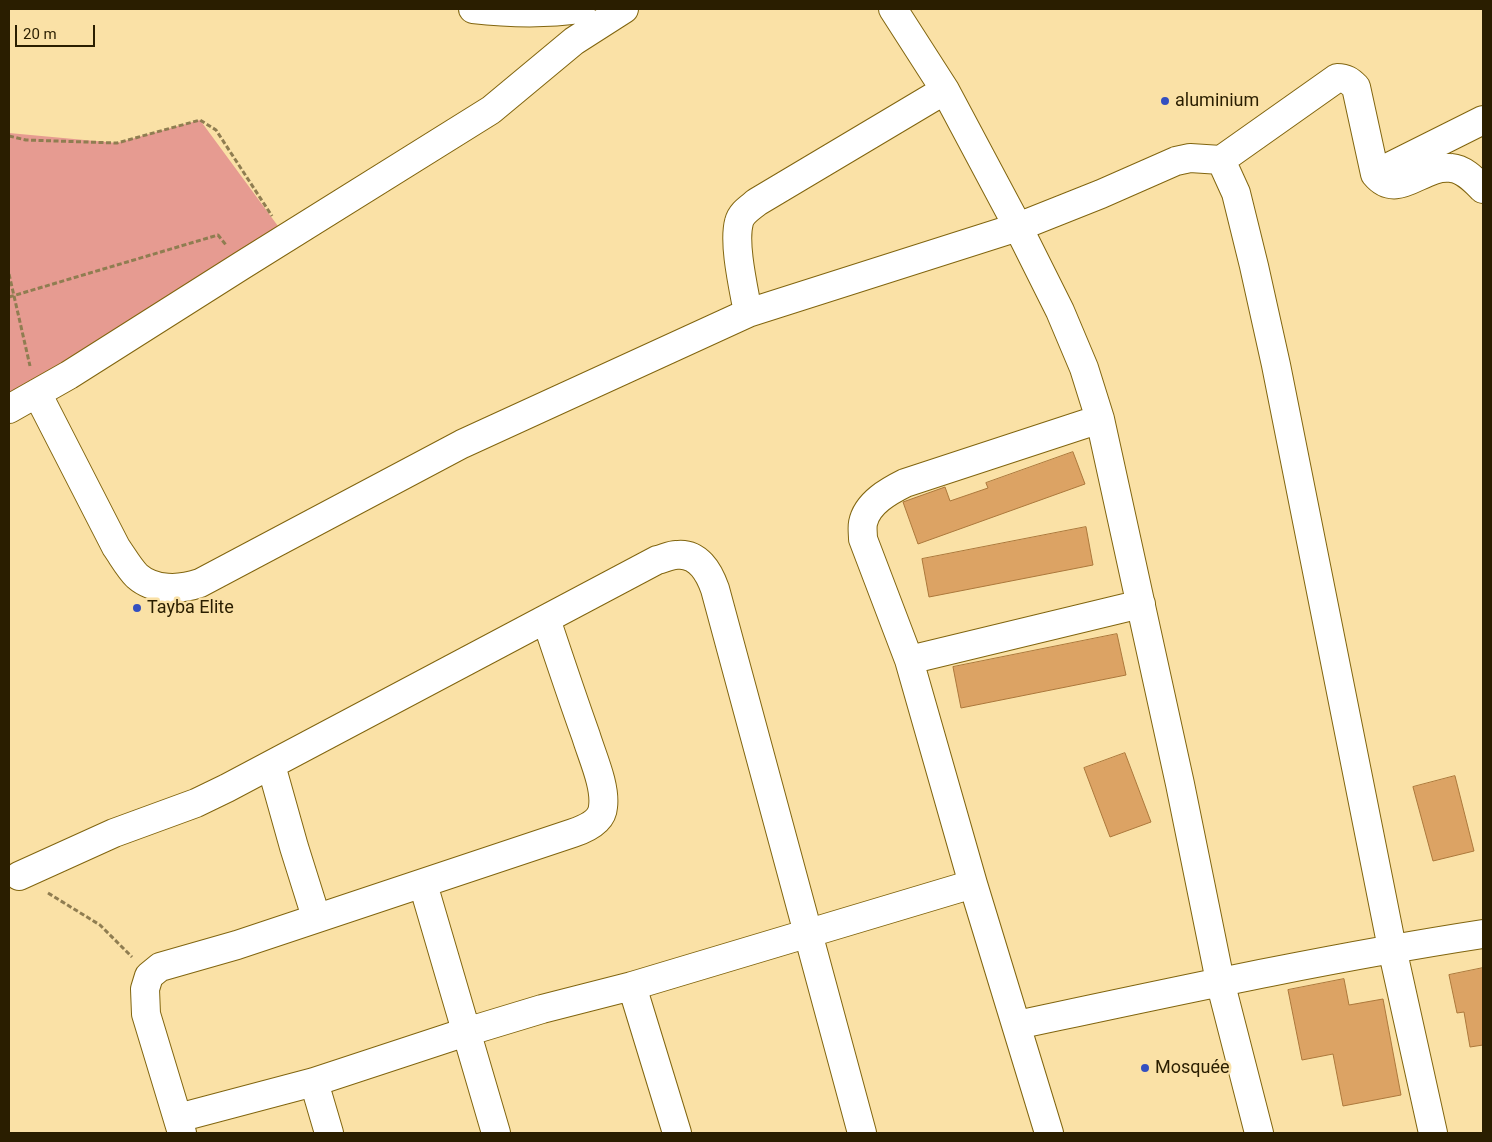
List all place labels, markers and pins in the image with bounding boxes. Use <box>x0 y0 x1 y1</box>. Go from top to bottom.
place label: aluminium <box>1175 90 1259 112</box>
marker: aluminium <box>1159 95 1171 107</box>
place label: Tayba Elite <box>147 597 234 619</box>
marker: Tayba Elite <box>131 602 143 614</box>
place label: Mosquée <box>1155 1057 1230 1079</box>
marker: Mosquée <box>1139 1062 1151 1074</box>

